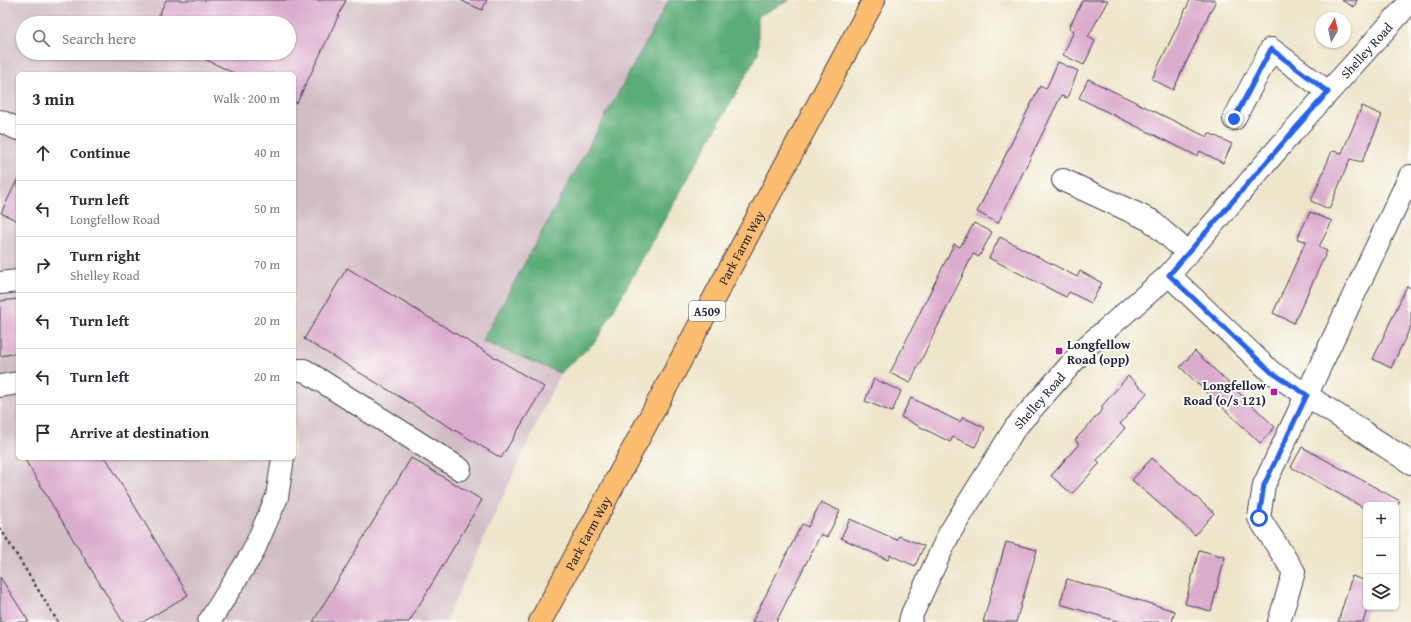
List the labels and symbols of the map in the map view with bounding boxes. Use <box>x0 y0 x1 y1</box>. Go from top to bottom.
north arrow <box>1315 12 1351 48</box>
street label: Shelley Road <box>1336 18 1397 82</box>
route end <box>1225 110 1243 128</box>
street label: Park Farm Way <box>713 206 769 288</box>
road number: A509 <box>689 301 725 321</box>
place label: Longfellow Road (opp) <box>1067 335 1131 369</box>
marker: Longfellow Road (opp) <box>1054 346 1064 356</box>
street label: Shelley Road <box>1009 368 1069 433</box>
place label: Longfellow Road (o/s 121) <box>1183 376 1267 410</box>
marker: Longfellow Road (o/s 121) <box>1269 387 1279 397</box>
street label: Park Farm Way <box>560 492 616 574</box>
route start <box>1250 509 1268 527</box>

